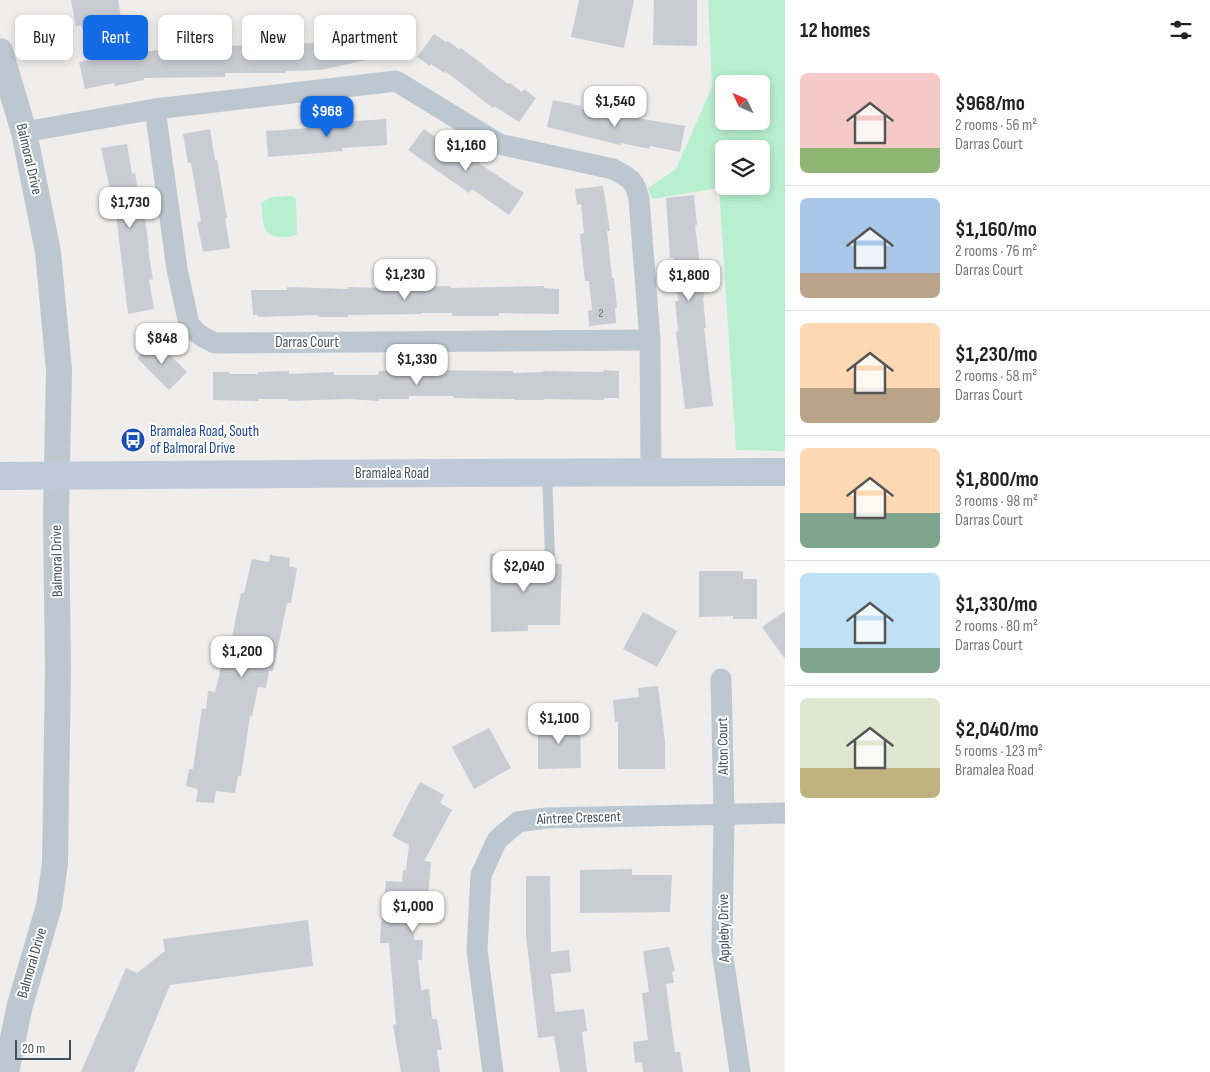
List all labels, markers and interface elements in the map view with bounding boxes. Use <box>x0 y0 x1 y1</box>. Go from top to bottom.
chip: Buy <box>15 15 73 60</box>
chip: Rent <box>83 15 148 60</box>
chip: Filters <box>158 15 232 60</box>
chip: New <box>242 15 304 60</box>
chip: Apartment <box>314 15 416 60</box>
icon: filters <box>1167 16 1195 44</box>
text: 12 homes <box>800 18 870 43</box>
north arrow <box>715 75 770 130</box>
map controls <box>715 75 770 195</box>
pin: $1,540 <box>574 86 656 128</box>
text: $968/mo <box>955 91 1025 116</box>
text: $1,540 <box>595 92 635 111</box>
icon: home <box>840 93 900 153</box>
pin: $968 <box>297 96 357 138</box>
text: $968 <box>312 102 342 121</box>
text: 2 rooms · 56 m² <box>955 116 1037 135</box>
street label: Balmoral Drive <box>12 122 46 196</box>
pin: $1,160 <box>425 130 507 172</box>
text: Darras Court <box>955 135 1023 154</box>
text: $1,160 <box>446 136 486 155</box>
button: layers <box>715 140 770 195</box>
pin: $1,730 <box>89 186 171 229</box>
text: $1,730 <box>110 193 150 212</box>
text: $1,160/mo <box>955 217 1037 242</box>
icon: home <box>840 218 900 278</box>
text: 2 rooms · 76 m² <box>955 242 1037 261</box>
pin: $1,230 <box>364 258 446 301</box>
pin: $1,800 <box>648 260 730 302</box>
text: Darras Court <box>955 261 1023 280</box>
text: $1,230 <box>385 265 425 284</box>
text: $1,800 <box>668 266 710 285</box>
house number: 2 <box>599 306 604 321</box>
pin: $848 <box>132 322 192 365</box>
text: $848 <box>147 329 177 348</box>
street label: Darras Court <box>275 333 339 352</box>
text: $1,230/mo <box>955 342 1037 367</box>
icon: home <box>840 343 900 403</box>
pin: $1,330 <box>376 344 458 386</box>
text: $1,330 <box>397 350 437 369</box>
text: 2 rooms · 58 m² <box>955 367 1037 386</box>
text: Darras Court <box>955 386 1023 405</box>
place label: Bramalea Road, South of Balmoral Drive <box>150 422 259 458</box>
bus stop icon: Bramalea Road, South of Balmoral Drive <box>120 427 146 453</box>
street label: Bramalea Road <box>355 464 429 483</box>
text: $1,800/mo <box>955 467 1039 492</box>
icon: home <box>840 468 900 528</box>
text: 3 rooms · 98 m² <box>955 492 1038 511</box>
text: Darras Court <box>955 511 1023 530</box>
street label: Balmoral Drive <box>47 525 67 597</box>
pin: $2,040 <box>483 550 565 593</box>
text: $2,040 <box>503 557 545 576</box>
text: $1,330/mo <box>955 592 1037 617</box>
icon: home <box>840 593 900 653</box>
text: 2 rooms · 80 m² <box>955 617 1038 636</box>
pin: $1,200 <box>201 636 283 678</box>
text: Darras Court <box>955 636 1023 655</box>
text: $1,200 <box>222 642 262 661</box>
pin: $1,100 <box>518 702 600 745</box>
text: $1,100 <box>539 709 579 728</box>
street label: Alton Court <box>713 717 733 776</box>
text: $2,040/mo <box>955 717 1039 742</box>
icon: home <box>840 718 900 778</box>
text: 5 rooms · 123 m² <box>955 742 1043 761</box>
text: Bramalea Road <box>955 761 1034 780</box>
street label: Aintree Crescent <box>535 807 622 829</box>
pin: $1,000 <box>372 890 454 933</box>
street label: Appleby Drive <box>714 894 734 963</box>
text: $1,000 <box>392 897 434 916</box>
street label: Balmoral Drive <box>13 926 51 1000</box>
scale bar <box>15 1037 71 1060</box>
text: 20 m <box>22 1040 45 1057</box>

